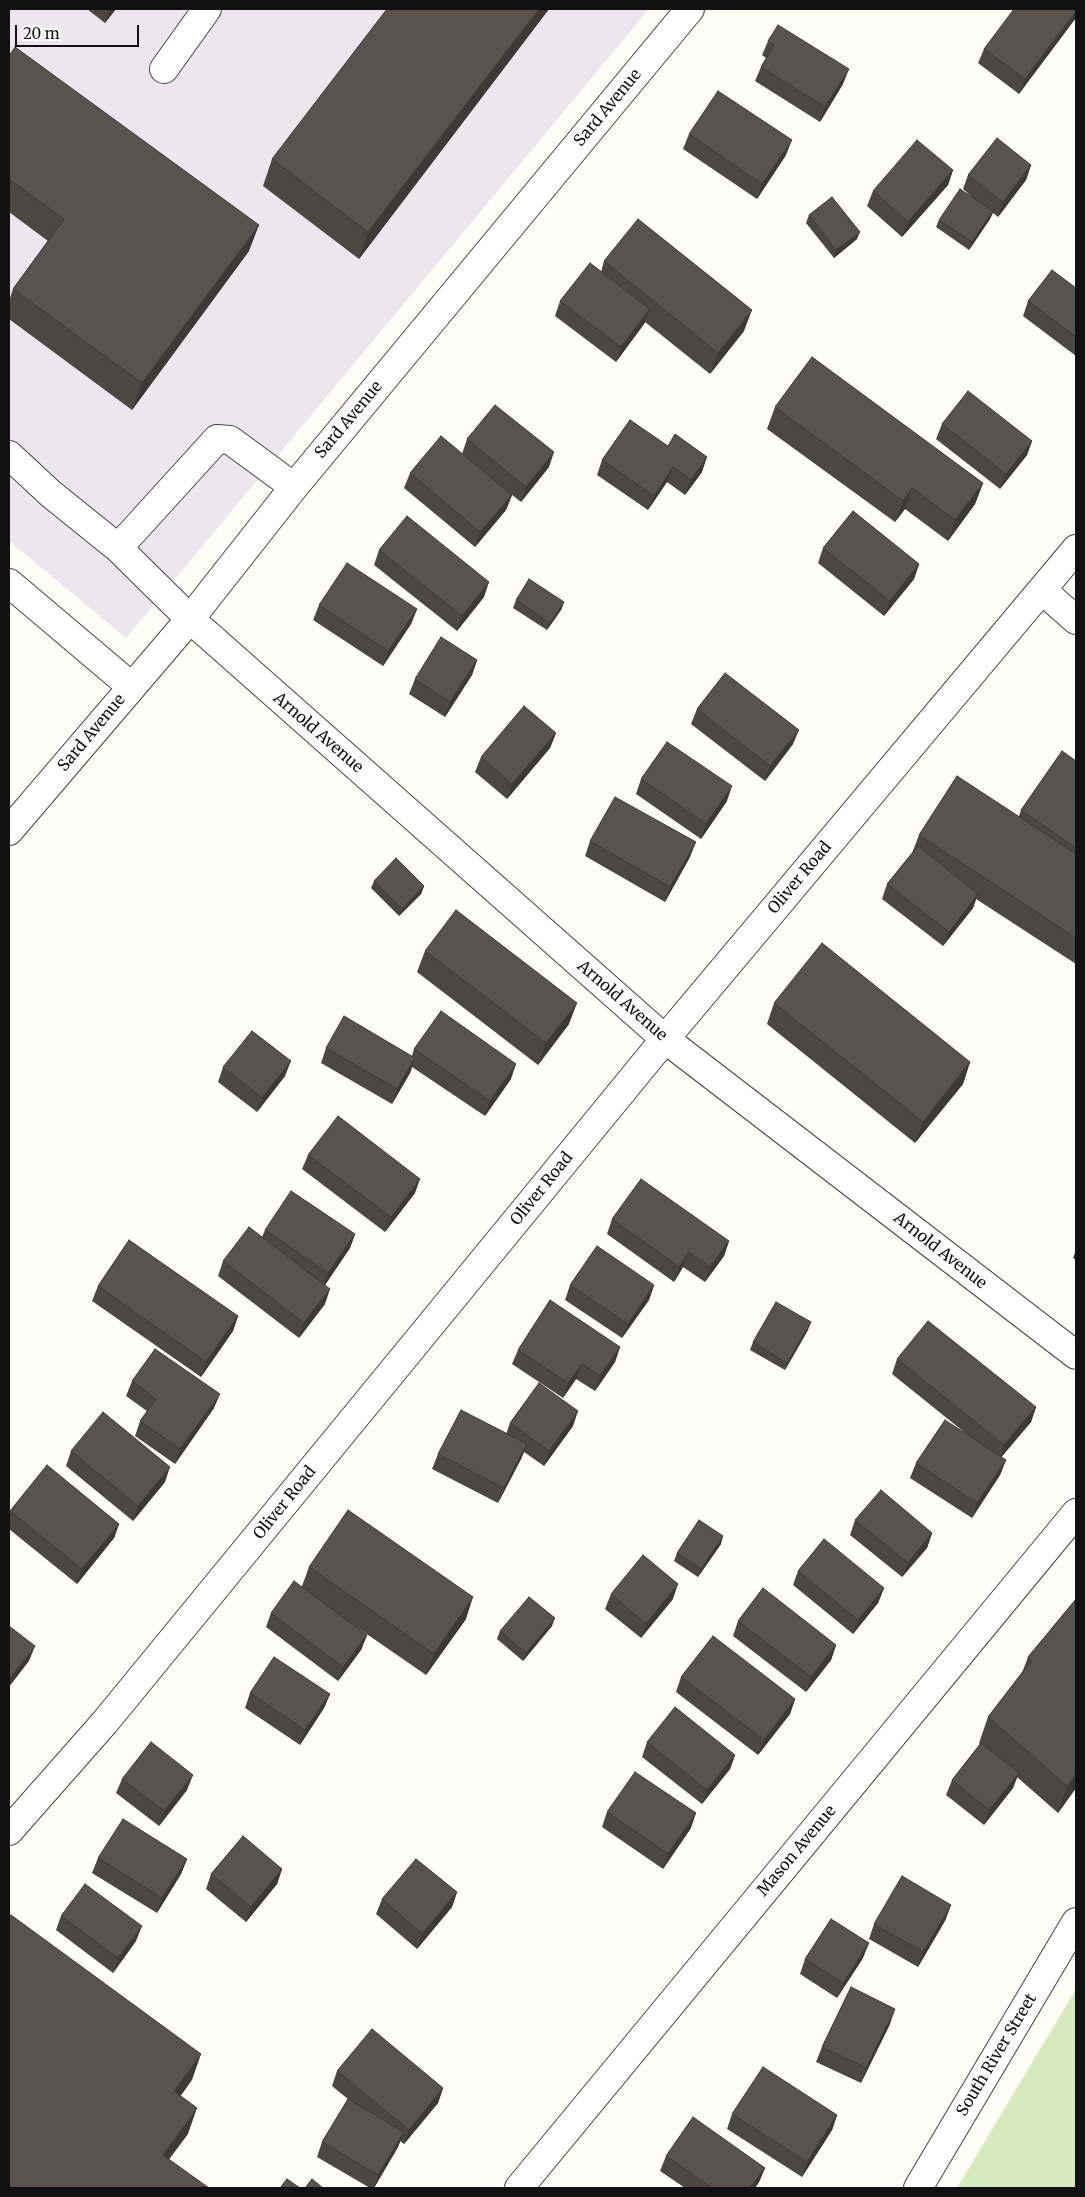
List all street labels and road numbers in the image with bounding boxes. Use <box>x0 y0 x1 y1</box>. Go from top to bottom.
street label: Sard Avenue <box>570 66 646 150</box>
street label: Sard Avenue <box>311 378 387 462</box>
street label: Arnold Avenue <box>269 689 367 777</box>
street label: Sard Avenue <box>54 691 130 775</box>
street label: Oliver Road <box>764 838 836 918</box>
street label: Arnold Avenue <box>573 957 671 1045</box>
street label: Oliver Road <box>507 1149 577 1229</box>
street label: Arnold Avenue <box>890 1209 990 1293</box>
street label: Oliver Road <box>250 1463 320 1543</box>
street label: Mason Avenue <box>754 1802 840 1900</box>
street label: South River Street <box>953 1990 1041 2120</box>

